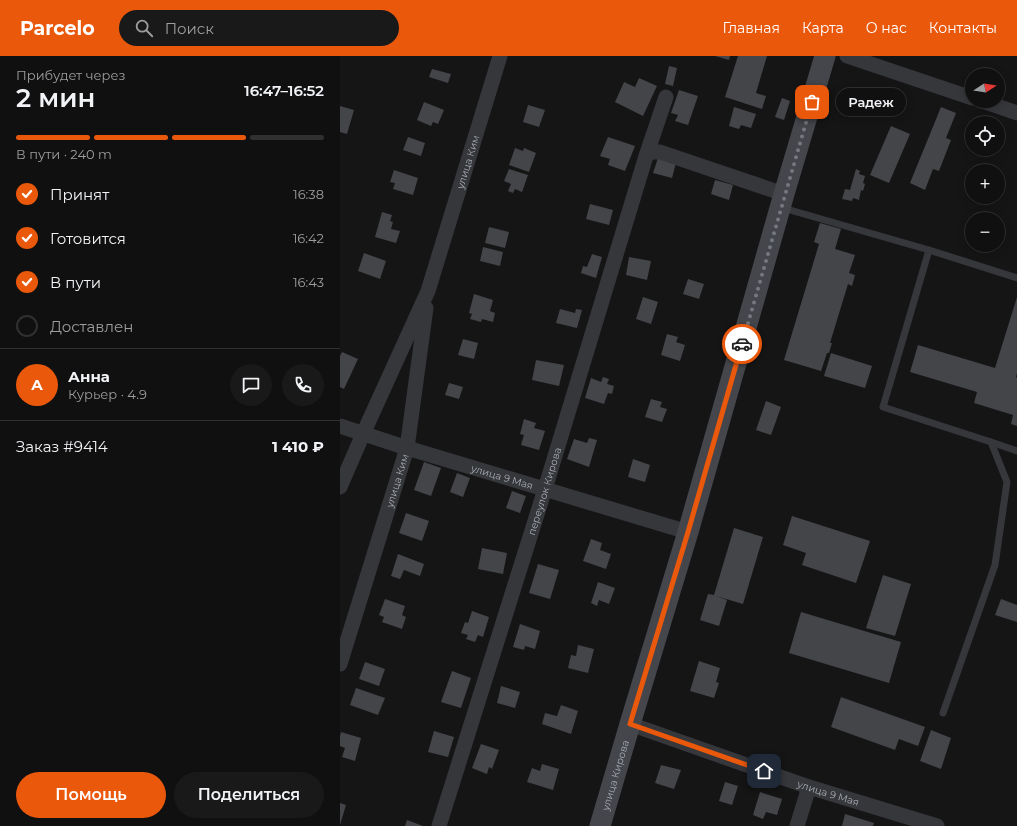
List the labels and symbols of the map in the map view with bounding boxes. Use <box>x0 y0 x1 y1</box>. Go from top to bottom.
north arrow <box>965 68 1005 108</box>
pin <box>795 85 829 119</box>
callout: Радеж <box>836 88 906 116</box>
street label: улица Ким <box>453 133 482 191</box>
courier <box>722 324 762 364</box>
street label: переулок Кирова <box>524 446 564 537</box>
street label: улица Ким <box>382 452 411 510</box>
street label: улица 9 Мая <box>469 461 535 492</box>
street label: улица Кирова <box>598 738 631 813</box>
pin <box>747 754 781 788</box>
street label: улица 9 Мая <box>795 777 861 808</box>

